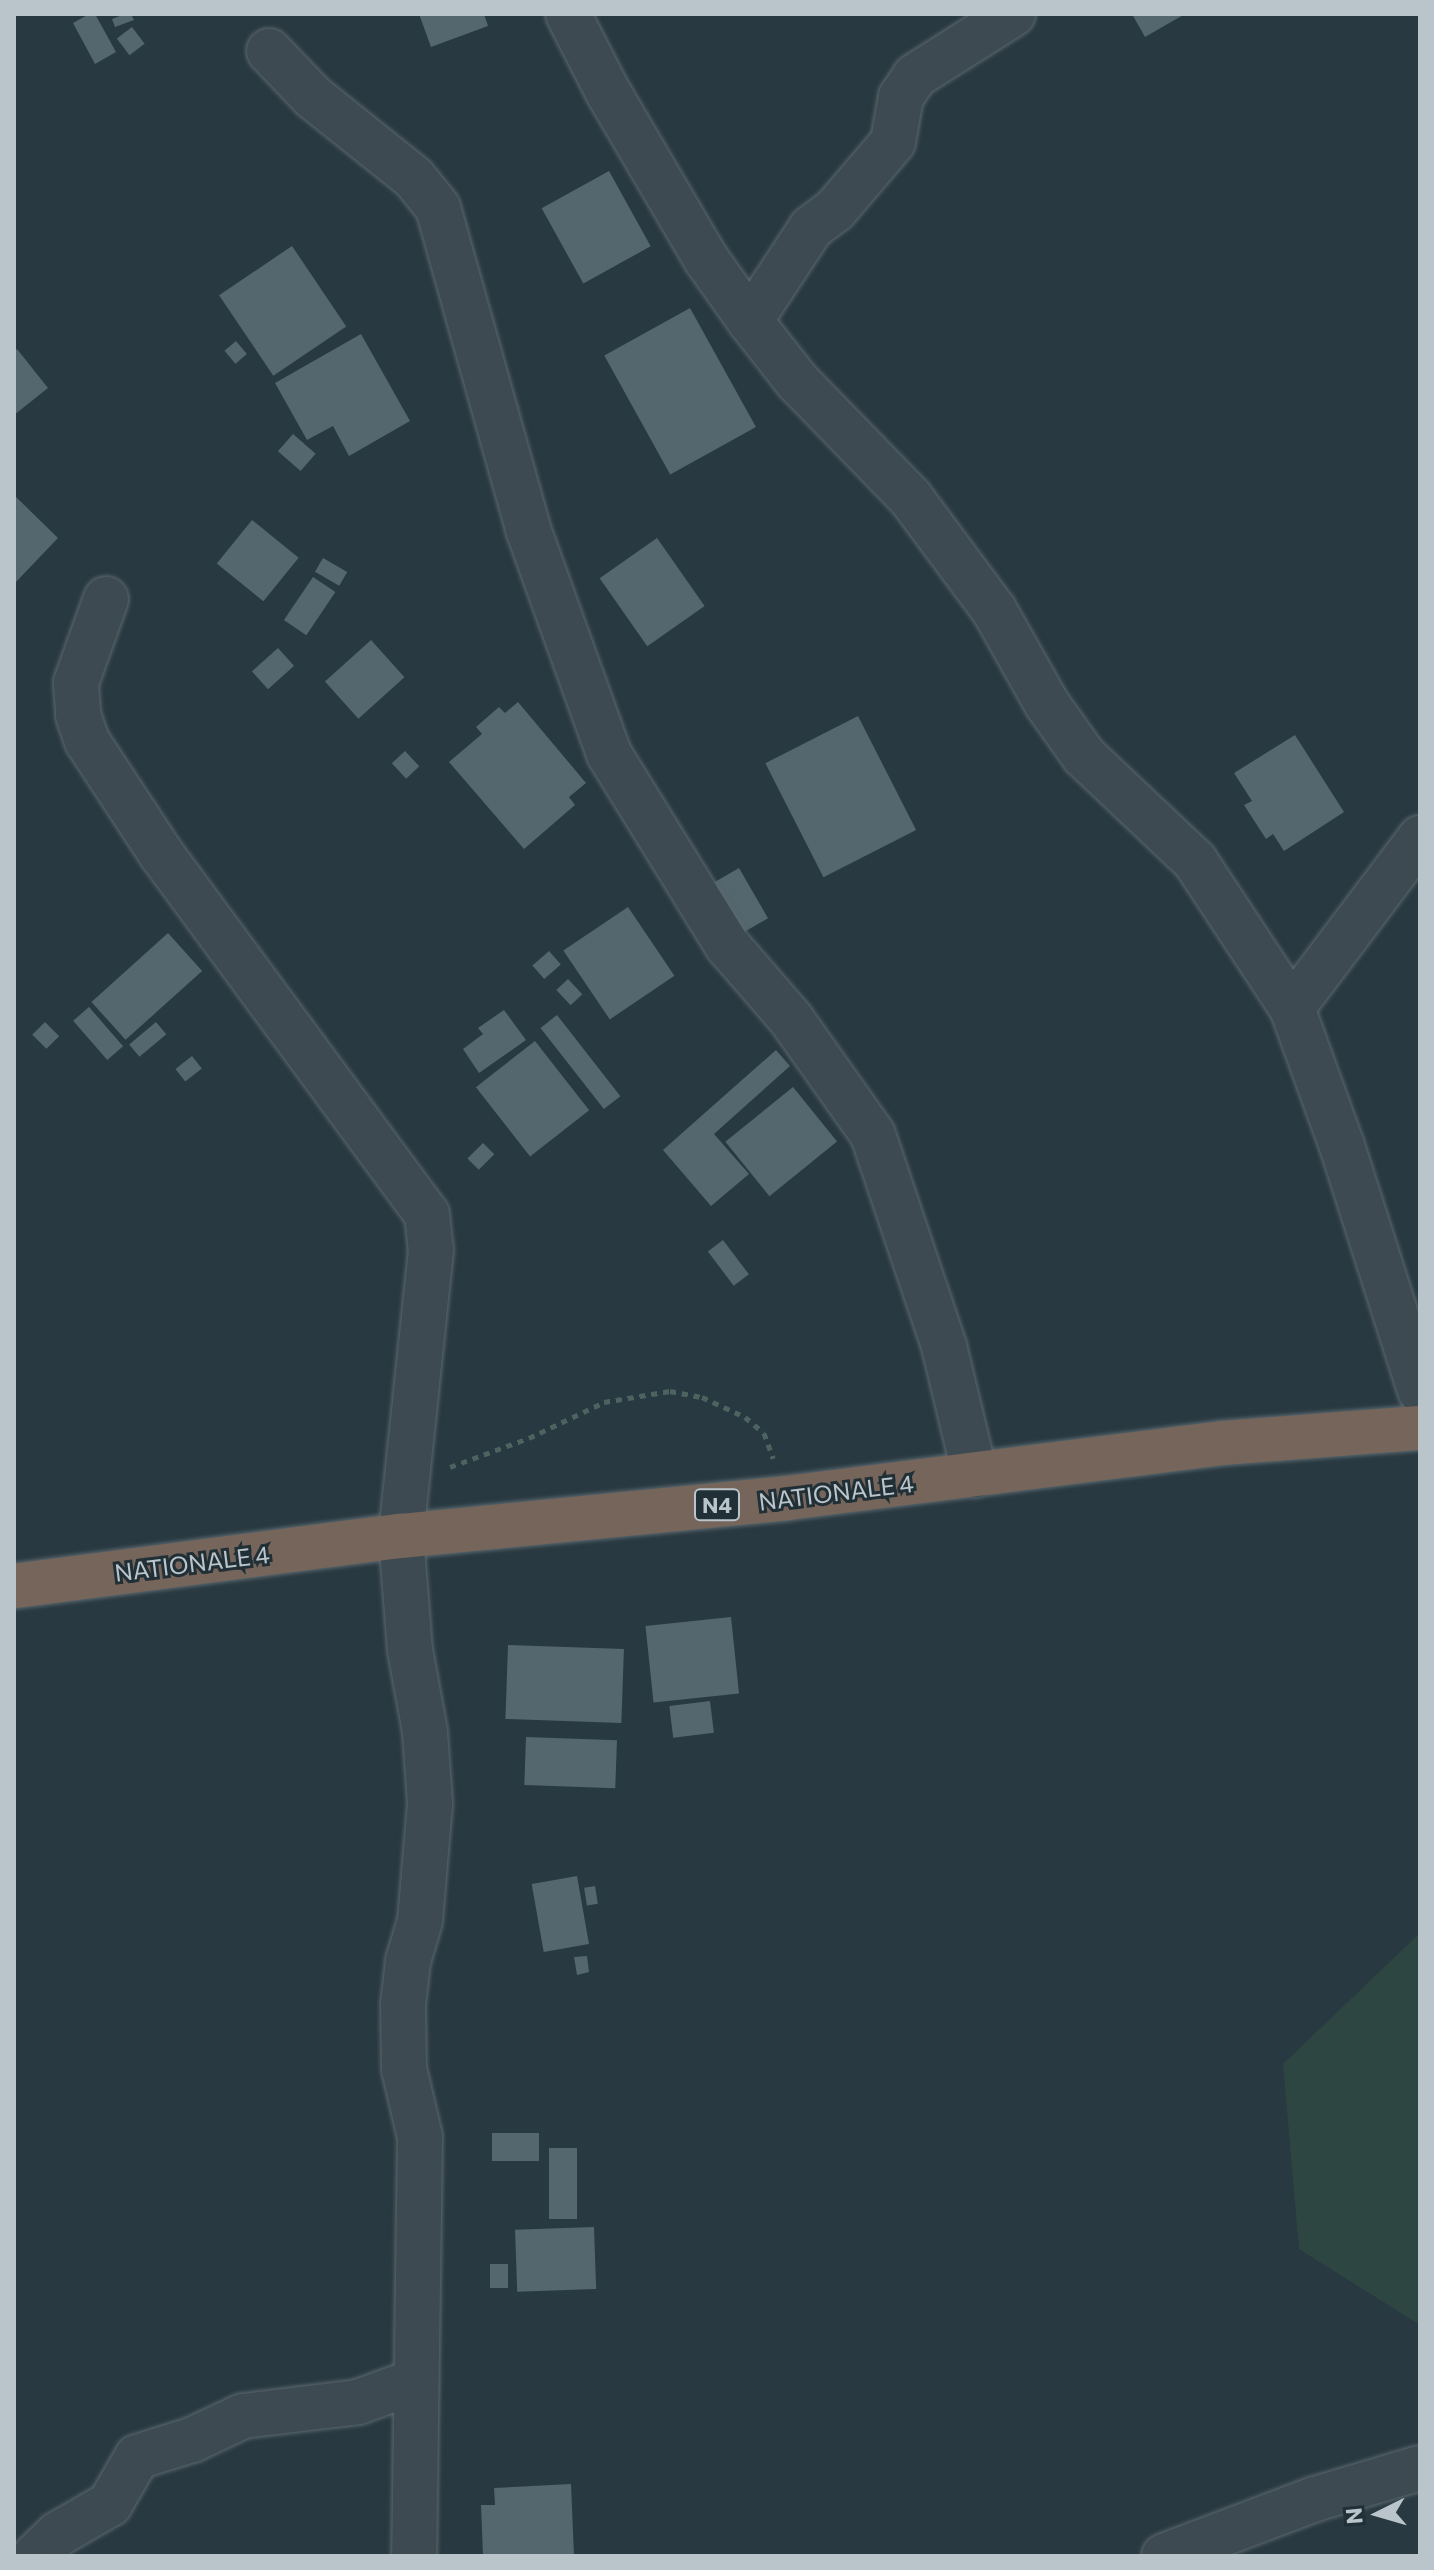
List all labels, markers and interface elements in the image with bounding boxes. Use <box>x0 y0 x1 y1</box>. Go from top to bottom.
street label: NATIONALE 4 <box>757 1468 915 1516</box>
road number: N4 <box>693 1487 741 1523</box>
street label: NATIONALE 4 <box>113 1539 271 1587</box>
north arrow <box>1338 2474 1418 2554</box>
text: N <box>1339 2507 1368 2526</box>

